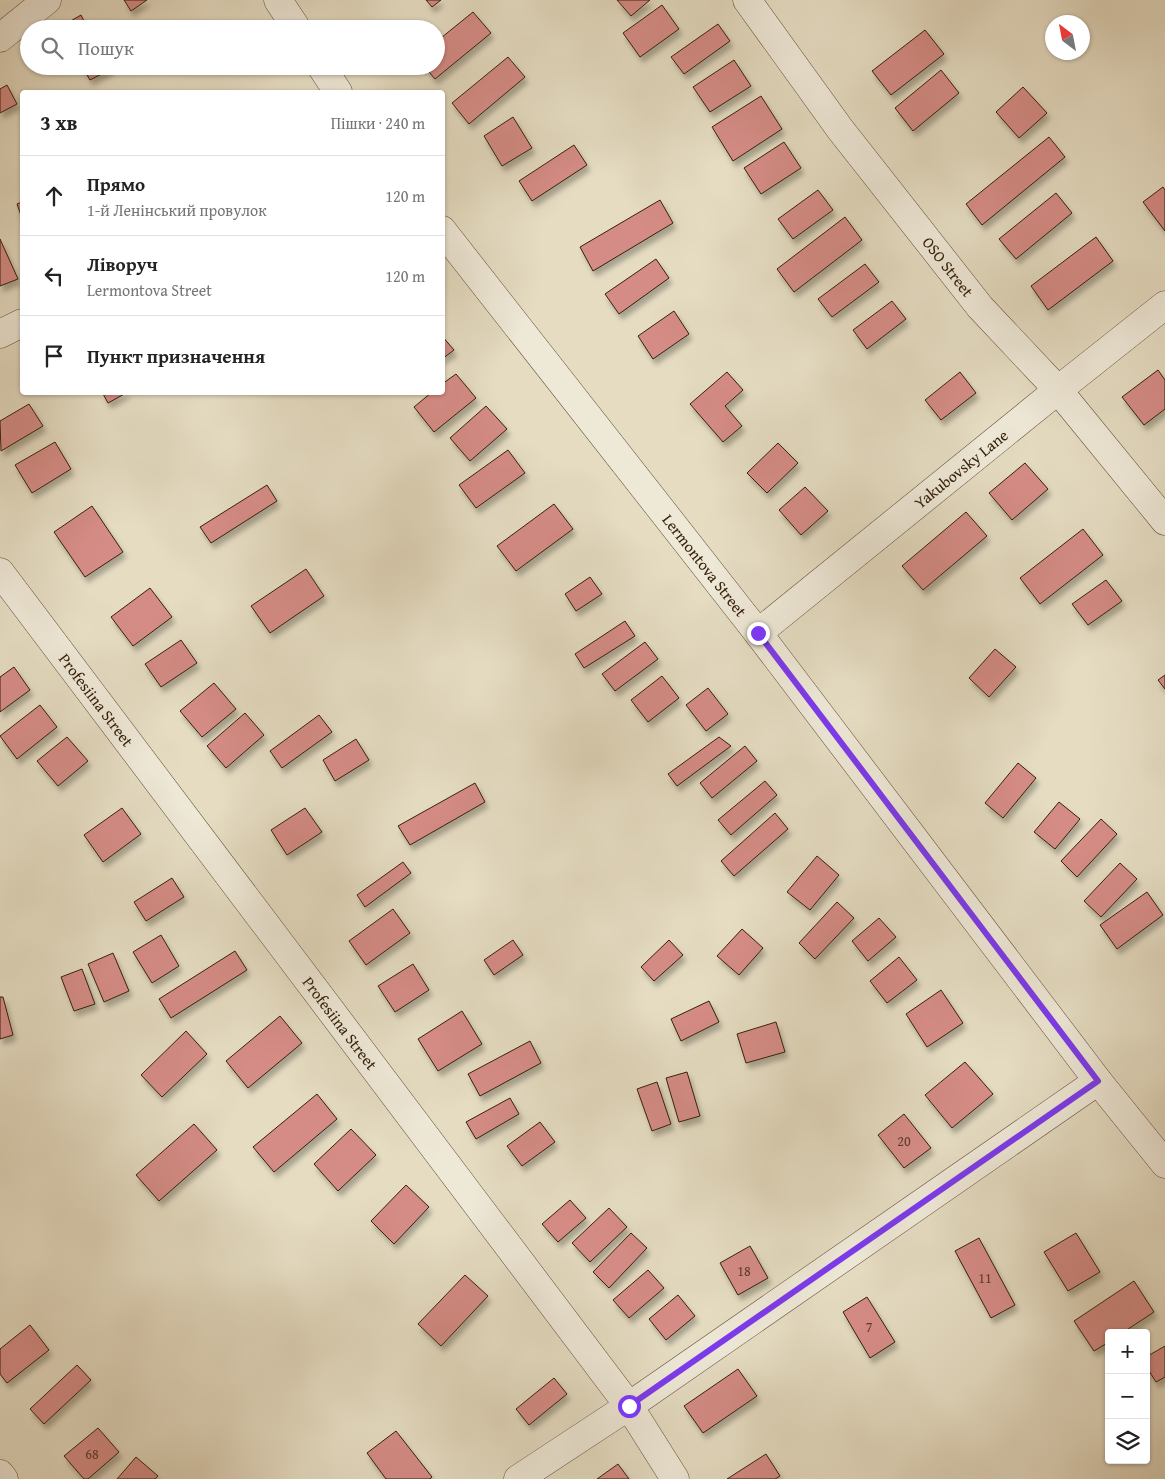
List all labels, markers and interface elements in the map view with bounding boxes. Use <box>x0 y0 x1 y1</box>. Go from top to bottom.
north arrow <box>1045 15 1090 60</box>
search box <box>20 20 445 75</box>
icon: search <box>38 34 66 62</box>
text: Пошук <box>78 34 134 62</box>
text: 3 хв <box>40 107 78 138</box>
text: Пішки · 240 m <box>331 111 425 135</box>
text: Прямо <box>87 170 145 198</box>
icon: ahead <box>40 182 68 210</box>
text: 120 m <box>385 184 425 208</box>
text: 1-й Ленінський провулок <box>87 198 267 222</box>
street label: OSO Street <box>917 231 980 302</box>
text: Ліворуч <box>87 250 158 278</box>
icon: left <box>40 262 68 290</box>
text: 120 m <box>385 264 425 288</box>
text: Lermontova Street <box>87 278 212 302</box>
icon: arrive <box>40 342 68 370</box>
text: Пункт призначення <box>87 342 265 370</box>
street label: Yakubovsky Lane <box>909 423 1013 514</box>
street label: Lermontova Street <box>657 509 753 622</box>
route end <box>747 622 770 645</box>
street label: Profesiina Street <box>53 648 140 752</box>
street label: Profesiina Street <box>297 971 384 1075</box>
house number: 20 <box>897 1131 911 1151</box>
house number: 18 <box>737 1261 751 1281</box>
house number: 11 <box>978 1268 992 1288</box>
house number: 7 <box>866 1317 873 1337</box>
map controls <box>1105 1329 1150 1464</box>
button: + <box>1105 1329 1150 1374</box>
button: − <box>1105 1374 1150 1419</box>
route start <box>618 1395 641 1418</box>
button: layers <box>1105 1419 1150 1464</box>
house number: 68 <box>85 1444 99 1464</box>

